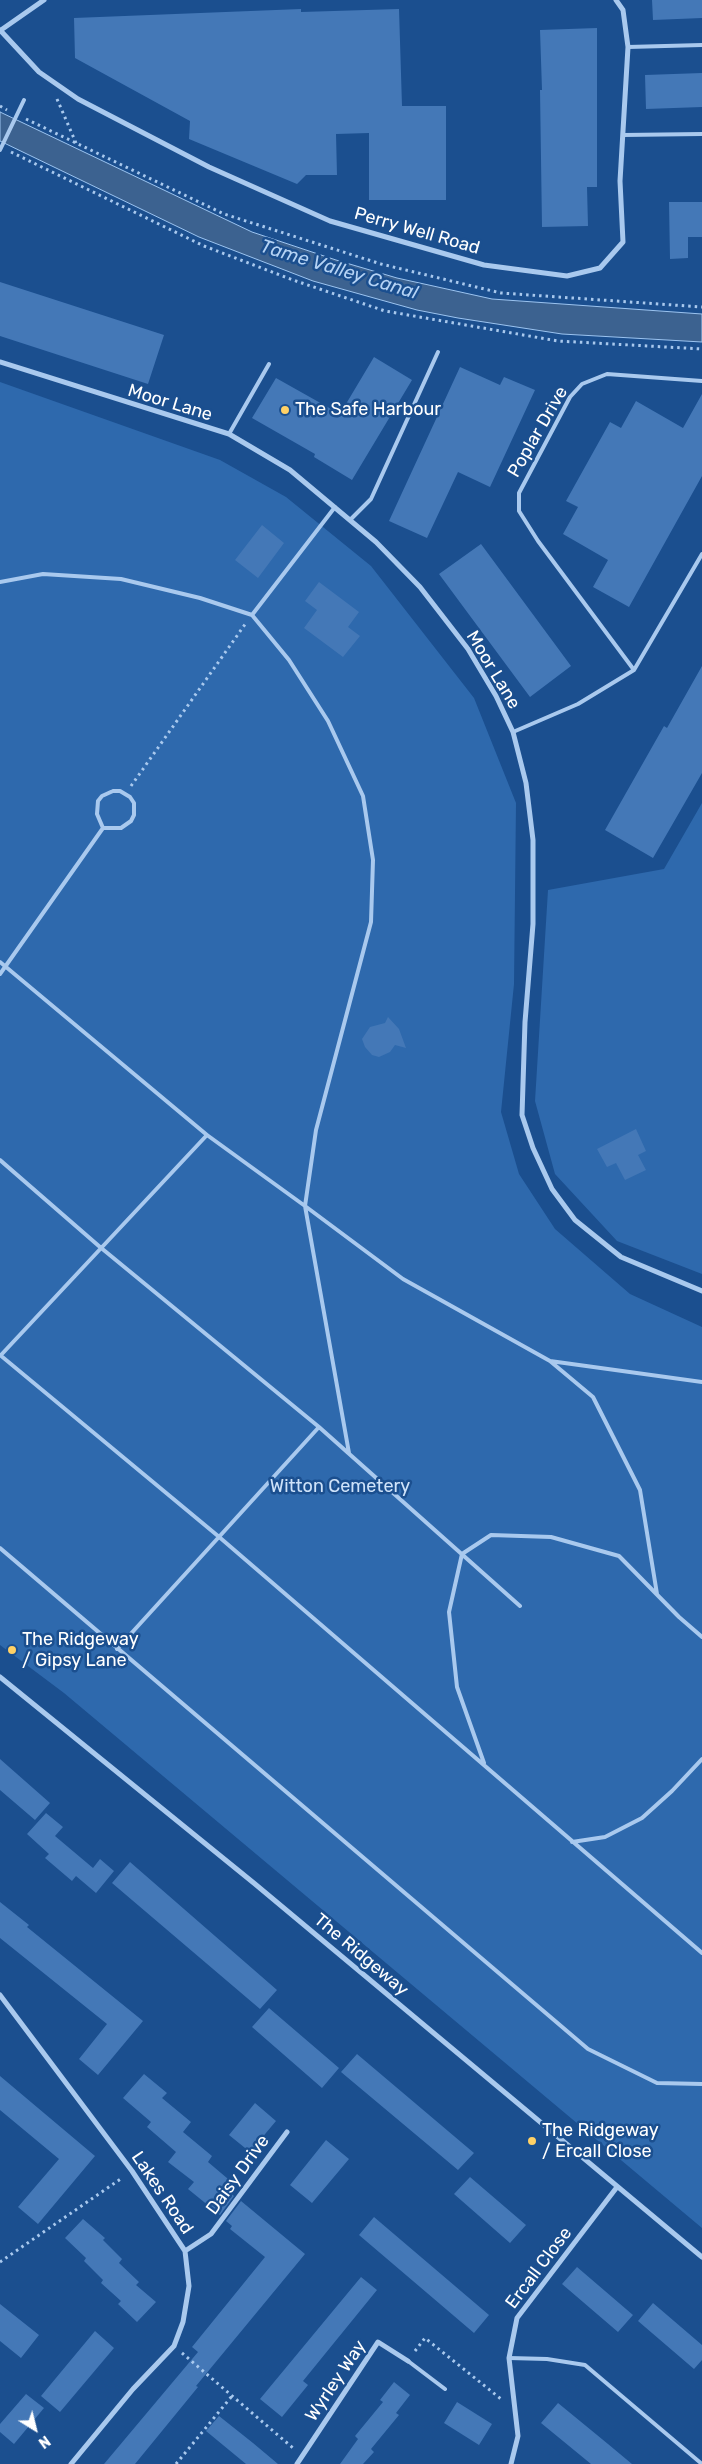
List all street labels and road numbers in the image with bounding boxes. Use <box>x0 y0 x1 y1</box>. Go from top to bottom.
street label: Perry Well Road <box>352 203 482 259</box>
street label: Moor Lane <box>125 380 215 426</box>
street label: Poplar Drive <box>503 383 573 481</box>
street label: Moor Lane <box>461 627 525 713</box>
street label: The Ridgeway <box>309 1909 413 2001</box>
street label: Daisy Drive <box>202 2131 274 2219</box>
street label: Lakes Road <box>126 2147 198 2239</box>
street label: Ercall Close <box>501 2223 577 2313</box>
street label: Wyrley Way <box>301 2336 371 2426</box>

